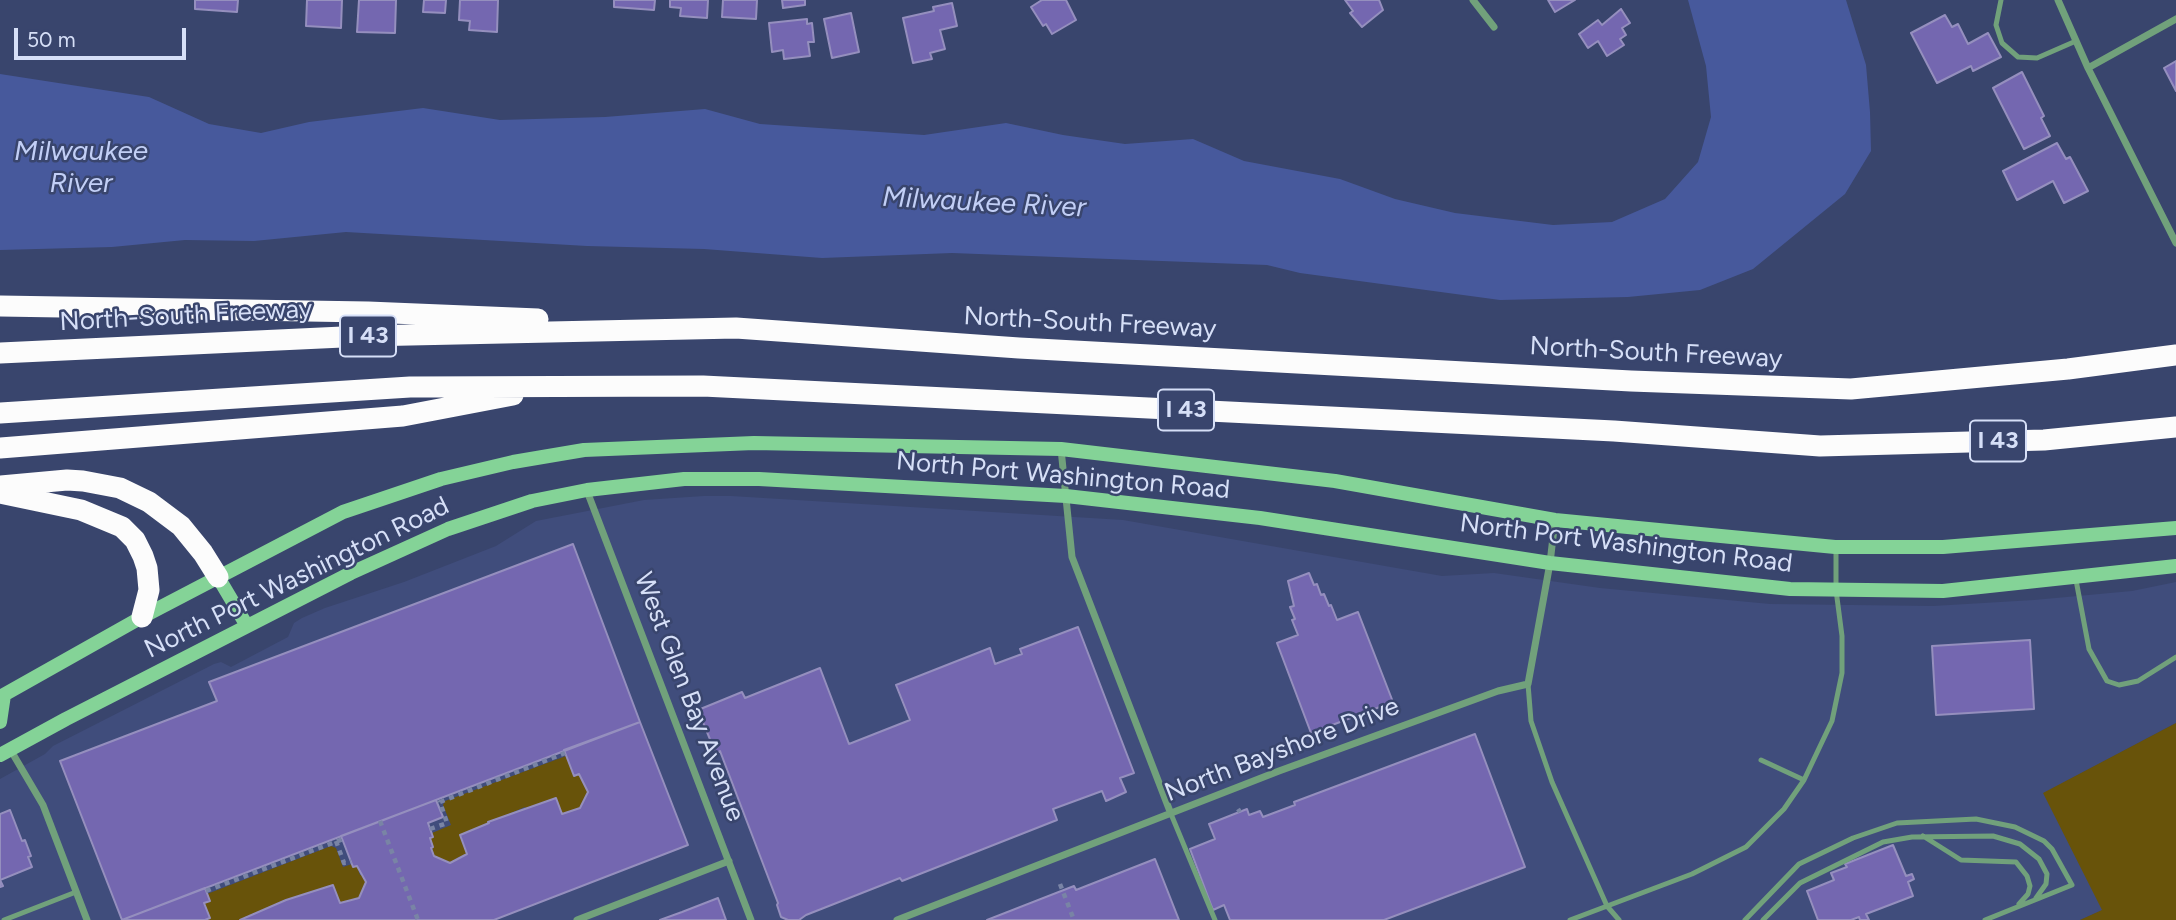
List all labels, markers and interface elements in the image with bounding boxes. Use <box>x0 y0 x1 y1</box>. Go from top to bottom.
scale bar <box>18 14 189 58</box>
text: 50 m <box>27 27 76 52</box>
water label: Milwaukee River <box>14 135 148 201</box>
water label: Milwaukee River <box>881 181 1087 225</box>
street label: North-South Freeway <box>59 294 313 338</box>
street label: North-South Freeway <box>963 301 1217 345</box>
road number: I 43 <box>340 316 396 356</box>
street label: North-South Freeway <box>1529 331 1783 375</box>
road number: I 43 <box>1158 390 1214 430</box>
road number: I 43 <box>1970 420 2026 462</box>
street label: North Port Washington Road <box>895 446 1231 506</box>
street label: North Port Washington Road <box>140 491 454 665</box>
street label: North Port Washington Road <box>1458 508 1794 580</box>
street label: West Glen Bay Avenue <box>627 568 751 826</box>
street label: North Bayshore Drive <box>1160 691 1404 809</box>

